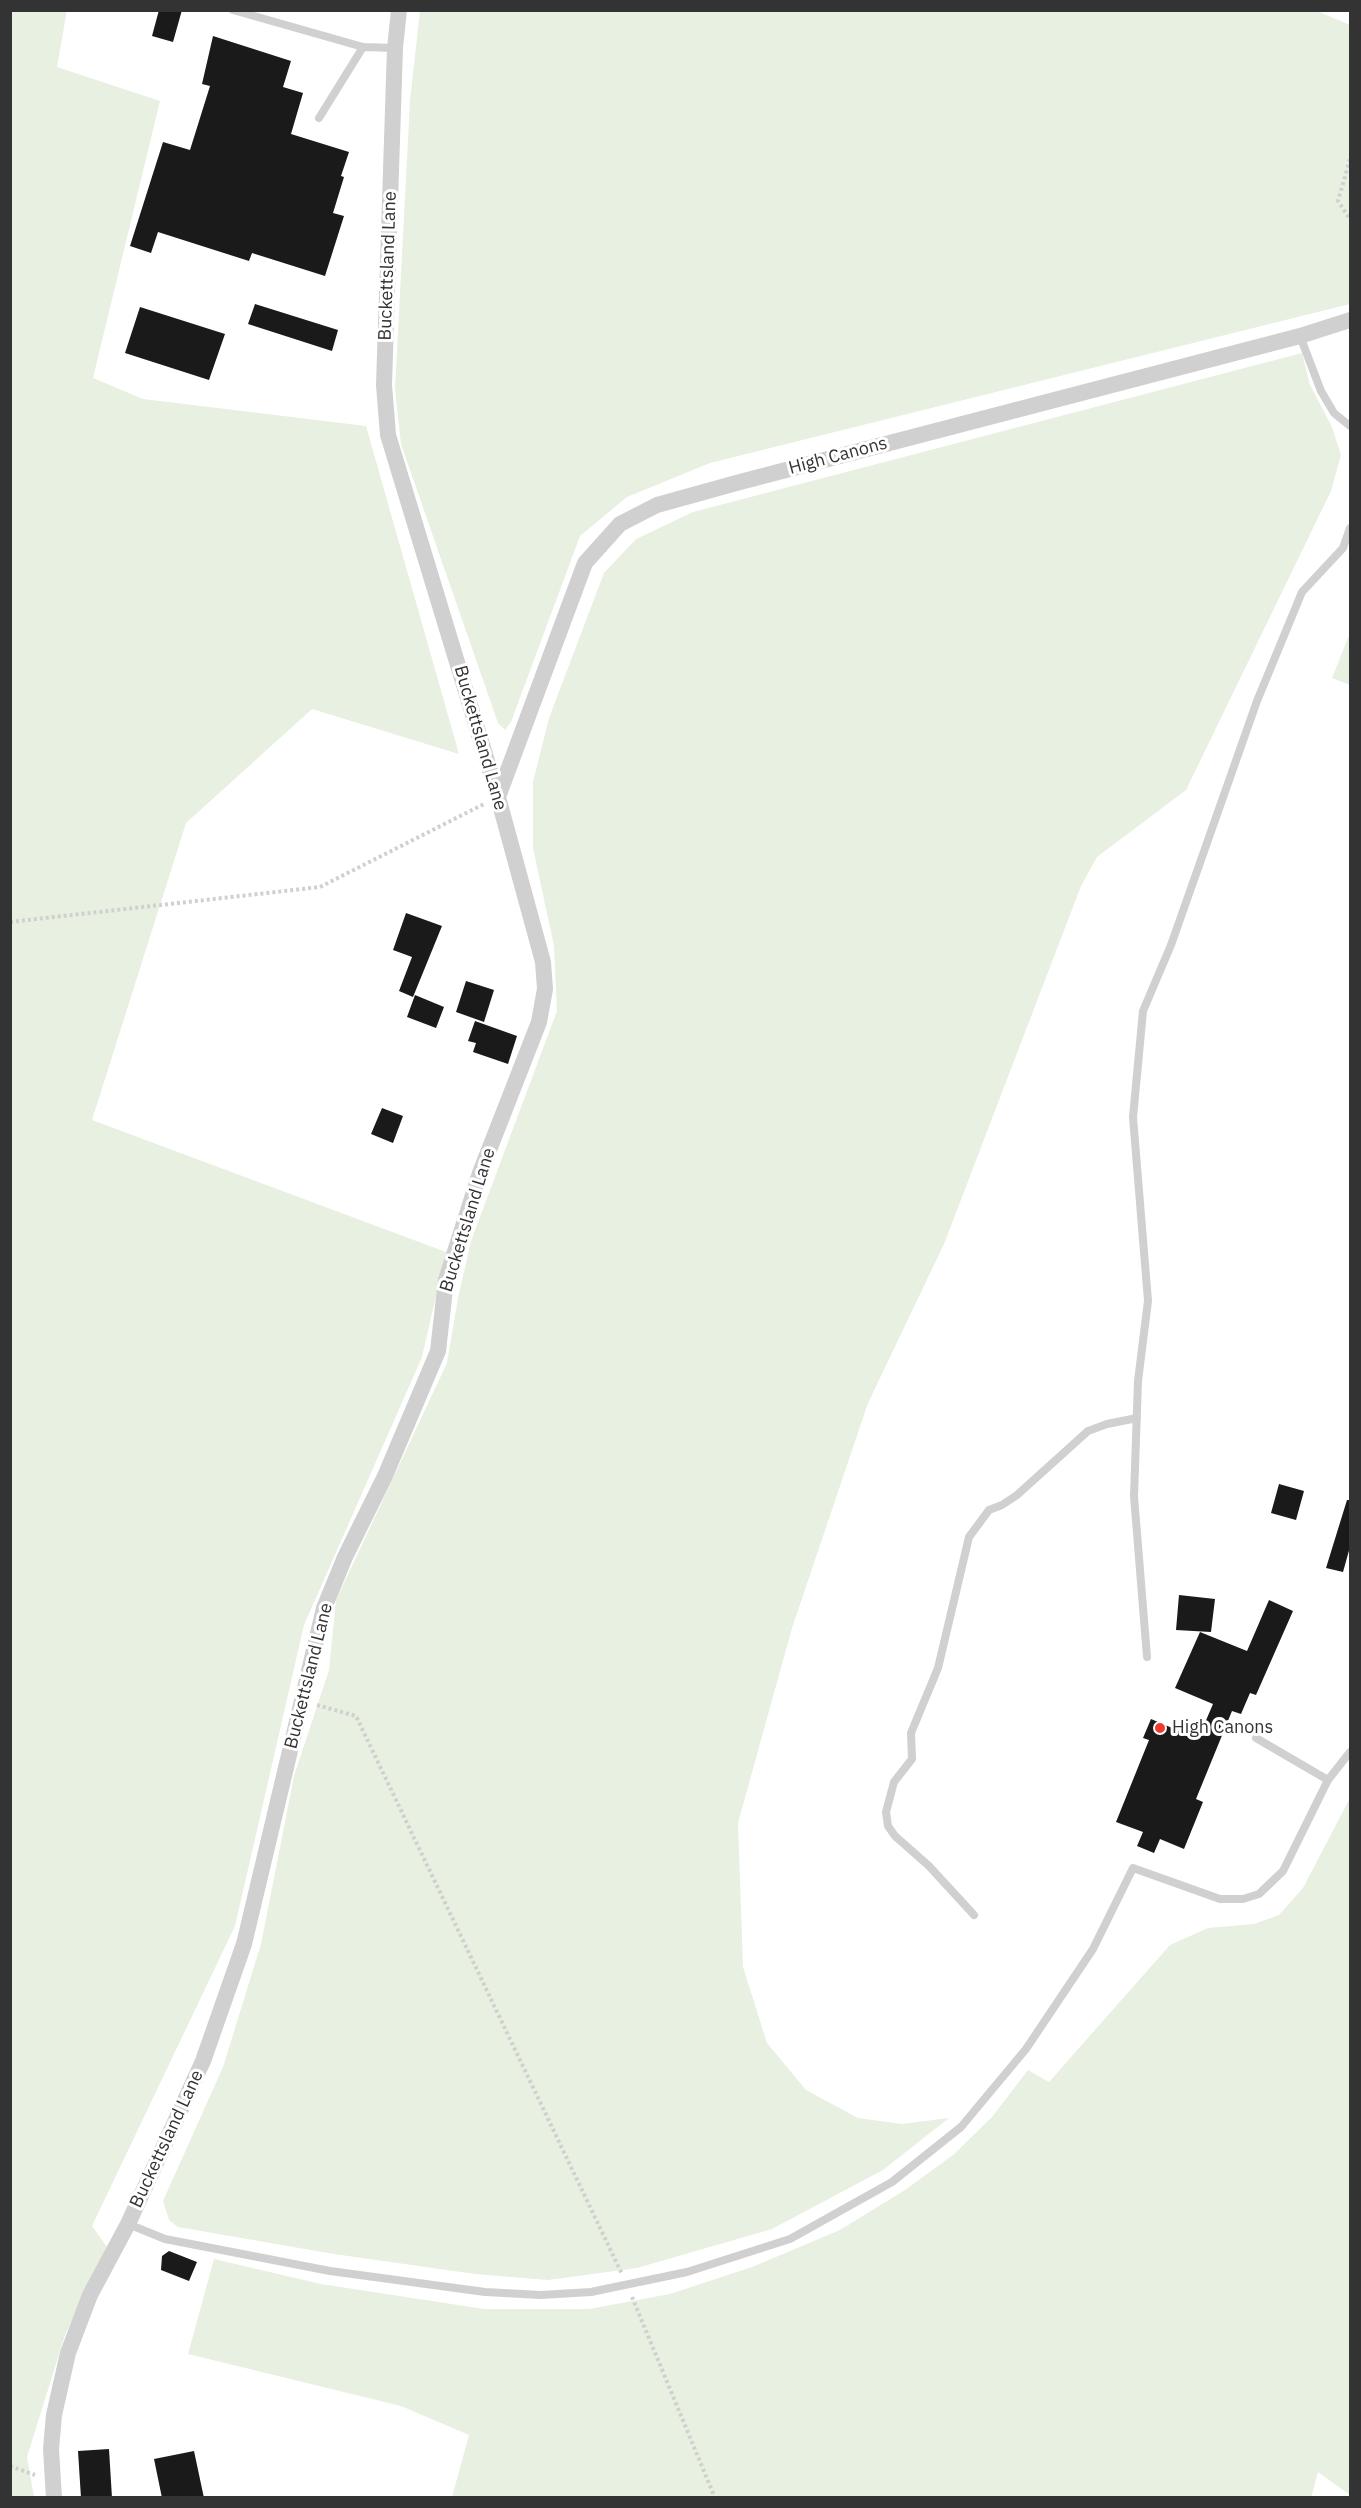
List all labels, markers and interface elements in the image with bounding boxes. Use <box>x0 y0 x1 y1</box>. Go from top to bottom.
street label: Buckettsland Lane <box>375 191 401 341</box>
street label: High Canons <box>786 432 890 480</box>
street label: Buckettsland Lane <box>449 663 511 813</box>
street label: Buckettsland Lane <box>436 1145 500 1295</box>
street label: Buckettsland Lane <box>280 1601 338 1751</box>
place label: High Canons <box>1172 1717 1273 1739</box>
marker: High Canons <box>1153 1721 1167 1735</box>
street label: Buckettsland Lane <box>126 2067 208 2211</box>

